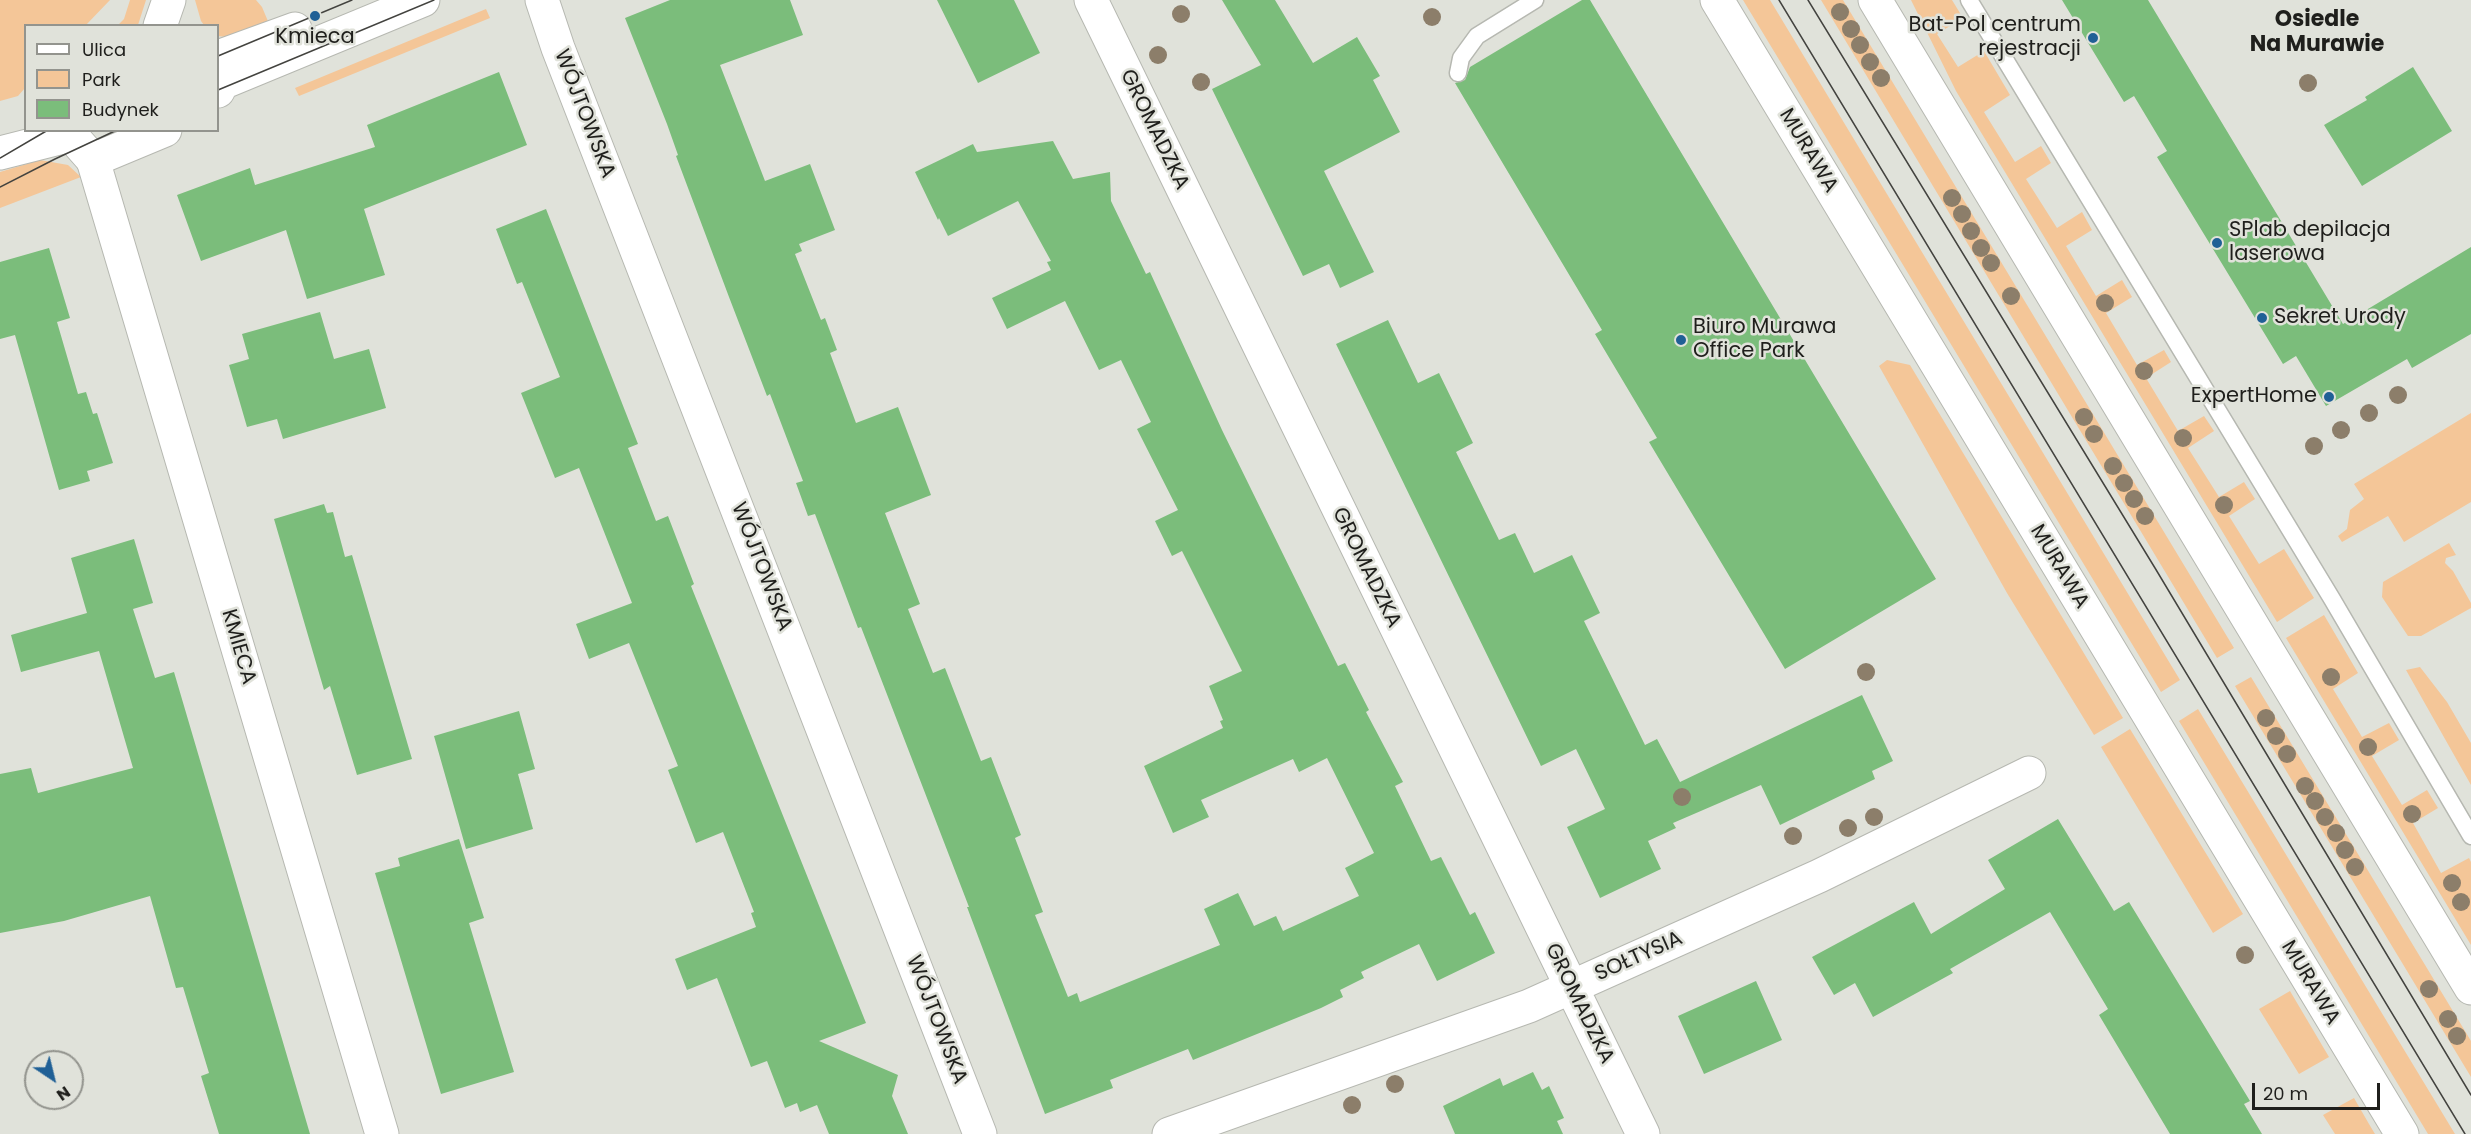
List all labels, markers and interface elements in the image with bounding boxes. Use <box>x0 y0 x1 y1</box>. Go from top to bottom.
district label: Osiedle Na Murawie <box>2250 7 2384 58</box>
marker: Kmieca <box>308 9 322 23</box>
place label: Bat-Pol centrum rejestracji <box>1909 13 2081 63</box>
legend <box>24 24 219 132</box>
place label: Kmieca <box>275 25 355 51</box>
marker: Bat-Pol centrum rejestracji <box>2086 31 2100 45</box>
text: Ulica <box>82 37 126 62</box>
street label: WÓJTOWSKA <box>548 46 620 182</box>
street label: GROMADZKA <box>1114 66 1194 194</box>
text: Park <box>82 67 121 92</box>
text: Budynek <box>82 97 159 122</box>
street label: MURAWA <box>1773 104 1843 198</box>
place label: SPlab depilacja laserowa <box>2229 218 2391 268</box>
marker: SPlab depilacja laserowa <box>2210 236 2224 250</box>
place label: Sekret Urody <box>2274 305 2406 331</box>
marker: Sekret Urody <box>2255 311 2269 325</box>
place label: Biuro Murawa Office Park <box>1693 315 1836 365</box>
marker: Biuro Murawa Office Park <box>1674 333 1688 347</box>
place label: ExpertHome <box>2191 384 2317 410</box>
marker: ExpertHome <box>2322 390 2336 404</box>
street label: WÓJTOWSKA <box>725 499 797 635</box>
street label: GROMADZKA <box>1326 504 1406 632</box>
street label: MURAWA <box>2024 520 2094 614</box>
street label: KMIECA <box>215 607 261 687</box>
street label: SOŁTYSIA <box>1591 927 1687 987</box>
street label: MURAWA <box>2275 936 2345 1030</box>
street label: GROMADZKA <box>1539 940 1619 1068</box>
street label: WÓJTOWSKA <box>900 952 972 1088</box>
north arrow <box>24 1050 84 1110</box>
scale bar <box>2255 1071 2382 1109</box>
text: N <box>52 1081 75 1106</box>
text: 20 m <box>2263 1081 2308 1106</box>

